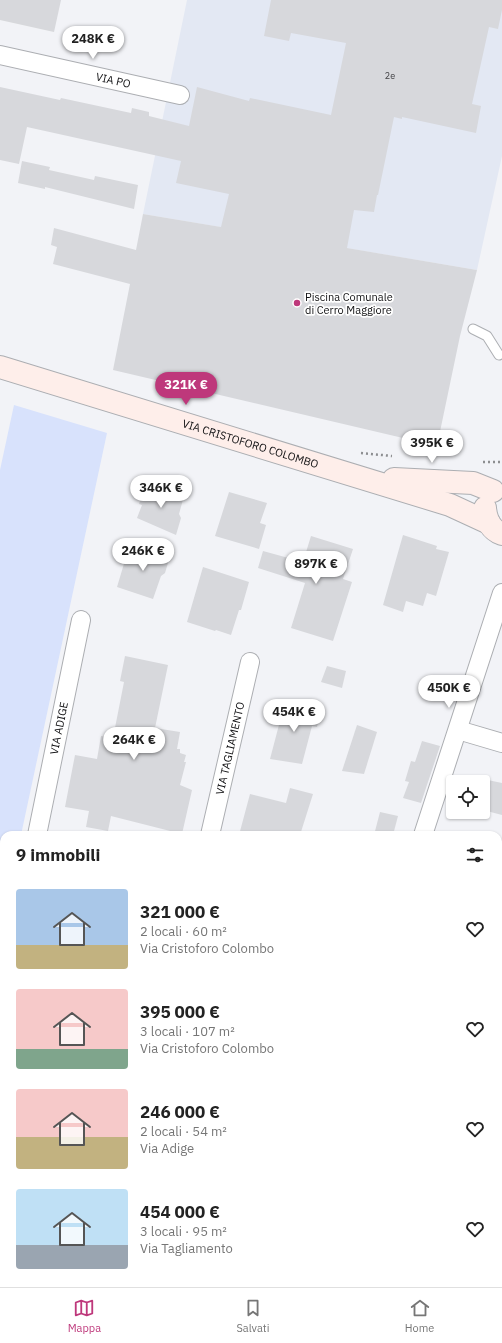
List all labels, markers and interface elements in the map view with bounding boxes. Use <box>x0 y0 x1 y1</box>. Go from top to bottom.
pin: 248K € <box>60 26 126 60</box>
text: 248K € <box>71 30 115 47</box>
street label: VIA PO <box>95 70 132 91</box>
house number: 2e <box>385 70 395 81</box>
place label: Piscina Comunale di Cerro Maggiore <box>305 290 393 317</box>
marker: Piscina Comunale di Cerro Maggiore <box>292 298 302 308</box>
pin: 321K € <box>153 372 219 406</box>
text: 321K € <box>164 376 208 393</box>
street label: VIA CRISTOFORO COLOMBO <box>181 416 320 471</box>
pin: 395K € <box>399 430 465 464</box>
text: 395K € <box>410 434 454 451</box>
pin: 346K € <box>128 475 194 509</box>
text: 346K € <box>139 479 183 496</box>
pin: 246K € <box>110 538 176 572</box>
text: 246K € <box>121 542 165 559</box>
pin: 897K € <box>283 551 349 585</box>
text: 897K € <box>294 555 338 572</box>
pin: 450K € <box>416 675 482 709</box>
text: 450K € <box>427 679 471 696</box>
pin: 454K € <box>261 699 327 733</box>
street label: VIA ADIGE <box>47 700 71 756</box>
street label: VIA TAGLIAMENTO <box>213 700 248 796</box>
text: 454K € <box>272 703 316 720</box>
pin: 264K € <box>101 727 167 761</box>
text: 264K € <box>112 731 156 748</box>
map controls <box>446 775 490 819</box>
button: locate <box>446 775 490 819</box>
text: 9 immobili <box>16 844 100 866</box>
icon: filters <box>464 844 486 866</box>
text: 321 000 € <box>140 901 220 923</box>
icon: home <box>48 905 96 953</box>
icon: heart <box>464 918 486 940</box>
text: 2 locali · 60 m² <box>140 923 227 940</box>
text: Via Cristoforo Colombo <box>140 940 274 957</box>
text: 395 000 € <box>140 1001 220 1023</box>
icon: home <box>48 1005 96 1053</box>
icon: heart <box>464 1018 486 1040</box>
text: 3 locali · 107 m² <box>140 1023 235 1040</box>
text: Via Cristoforo Colombo <box>140 1040 274 1057</box>
text: 246 000 € <box>140 1101 220 1123</box>
icon: home <box>48 1105 96 1153</box>
icon: heart <box>464 1118 486 1140</box>
text: 2 locali · 54 m² <box>140 1123 227 1140</box>
text: Via Adige <box>140 1140 194 1157</box>
text: 454 000 € <box>140 1201 220 1223</box>
icon: home <box>48 1205 96 1253</box>
icon: heart <box>464 1218 486 1240</box>
text: 3 locali · 95 m² <box>140 1223 227 1240</box>
text: Via Tagliamento <box>140 1240 233 1257</box>
tab: Mappa <box>68 1297 101 1335</box>
tab: Salvati <box>236 1297 269 1335</box>
tab: Home <box>405 1297 434 1335</box>

